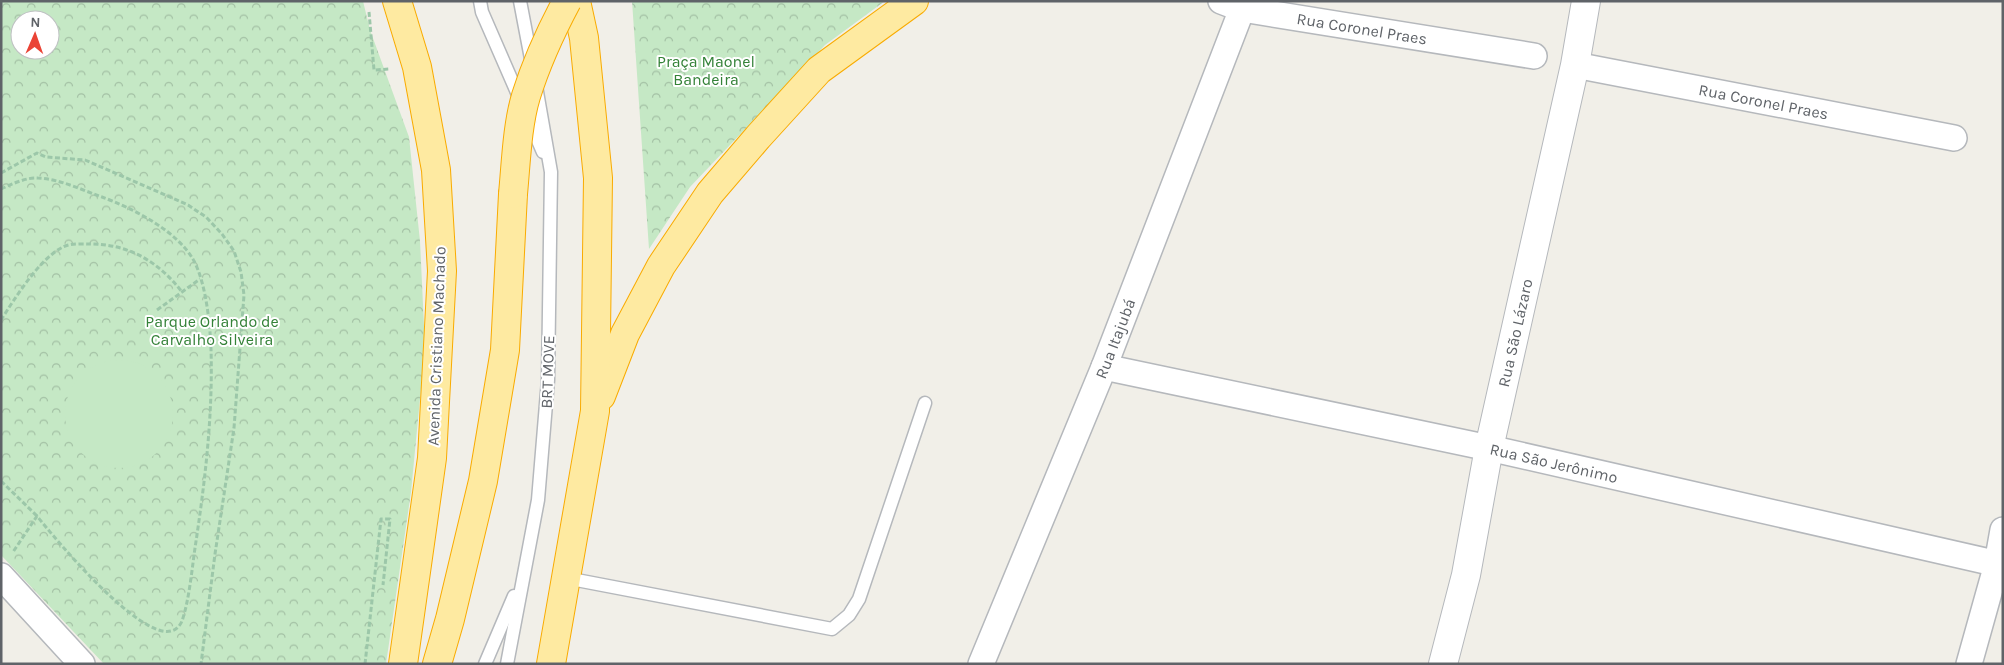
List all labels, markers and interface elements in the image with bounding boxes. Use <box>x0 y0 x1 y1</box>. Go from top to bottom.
street label: Rua Coronel Praes <box>1295 9 1428 49</box>
north arrow <box>10 10 60 60</box>
text: N <box>30 14 41 31</box>
park label: Praça Maonel Bandeira <box>657 52 755 89</box>
street label: Rua Coronel Praes <box>1697 80 1830 124</box>
street label: Avenida Cristiano Machado <box>424 246 449 446</box>
street label: Rua São Lázaro <box>1494 277 1537 389</box>
street label: Rua Itajubá <box>1091 296 1140 382</box>
park label: Parque Orlando de Carvalho Silveira <box>145 312 279 349</box>
street label: BRT MOVE <box>537 335 558 409</box>
street label: Rua São Jerônimo <box>1488 440 1620 487</box>

